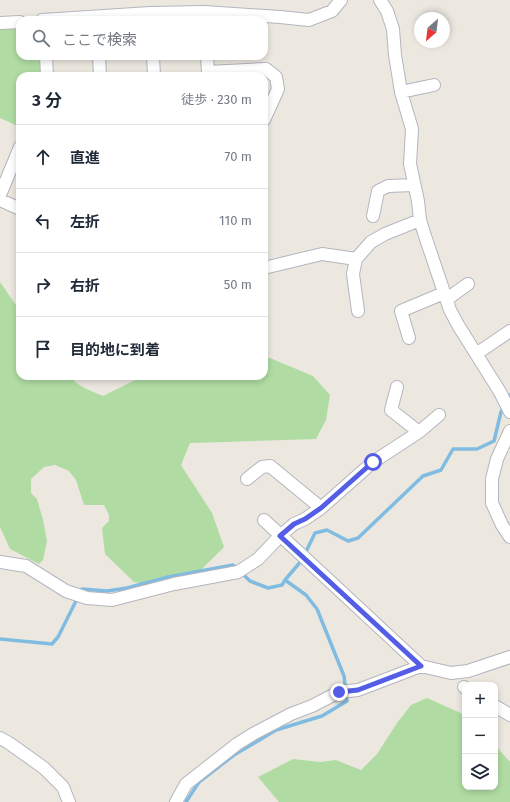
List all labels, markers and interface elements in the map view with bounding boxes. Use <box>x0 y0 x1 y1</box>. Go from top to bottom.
north arrow <box>414 12 450 48</box>
search box <box>16 16 268 60</box>
icon: search <box>30 27 52 49</box>
text: ここで検索 <box>62 31 137 49</box>
text: 3 分 <box>32 90 62 111</box>
text: 徒歩 · 230 m <box>181 92 252 107</box>
icon: ahead <box>32 146 54 168</box>
text: 直進 <box>70 149 100 167</box>
text: 70 m <box>225 149 252 164</box>
icon: left <box>32 210 54 232</box>
text: 左折 <box>70 213 100 231</box>
text: 110 m <box>219 213 252 228</box>
icon: right <box>32 274 54 296</box>
text: 右折 <box>70 277 100 295</box>
text: 50 m <box>224 277 252 292</box>
icon: arrive <box>32 338 54 360</box>
text: 目的地に到着 <box>70 341 160 359</box>
route start <box>364 453 382 471</box>
map controls <box>462 682 498 790</box>
button: + <box>462 682 498 718</box>
route end <box>330 683 348 701</box>
button: − <box>462 718 498 754</box>
button: layers <box>462 754 498 790</box>

